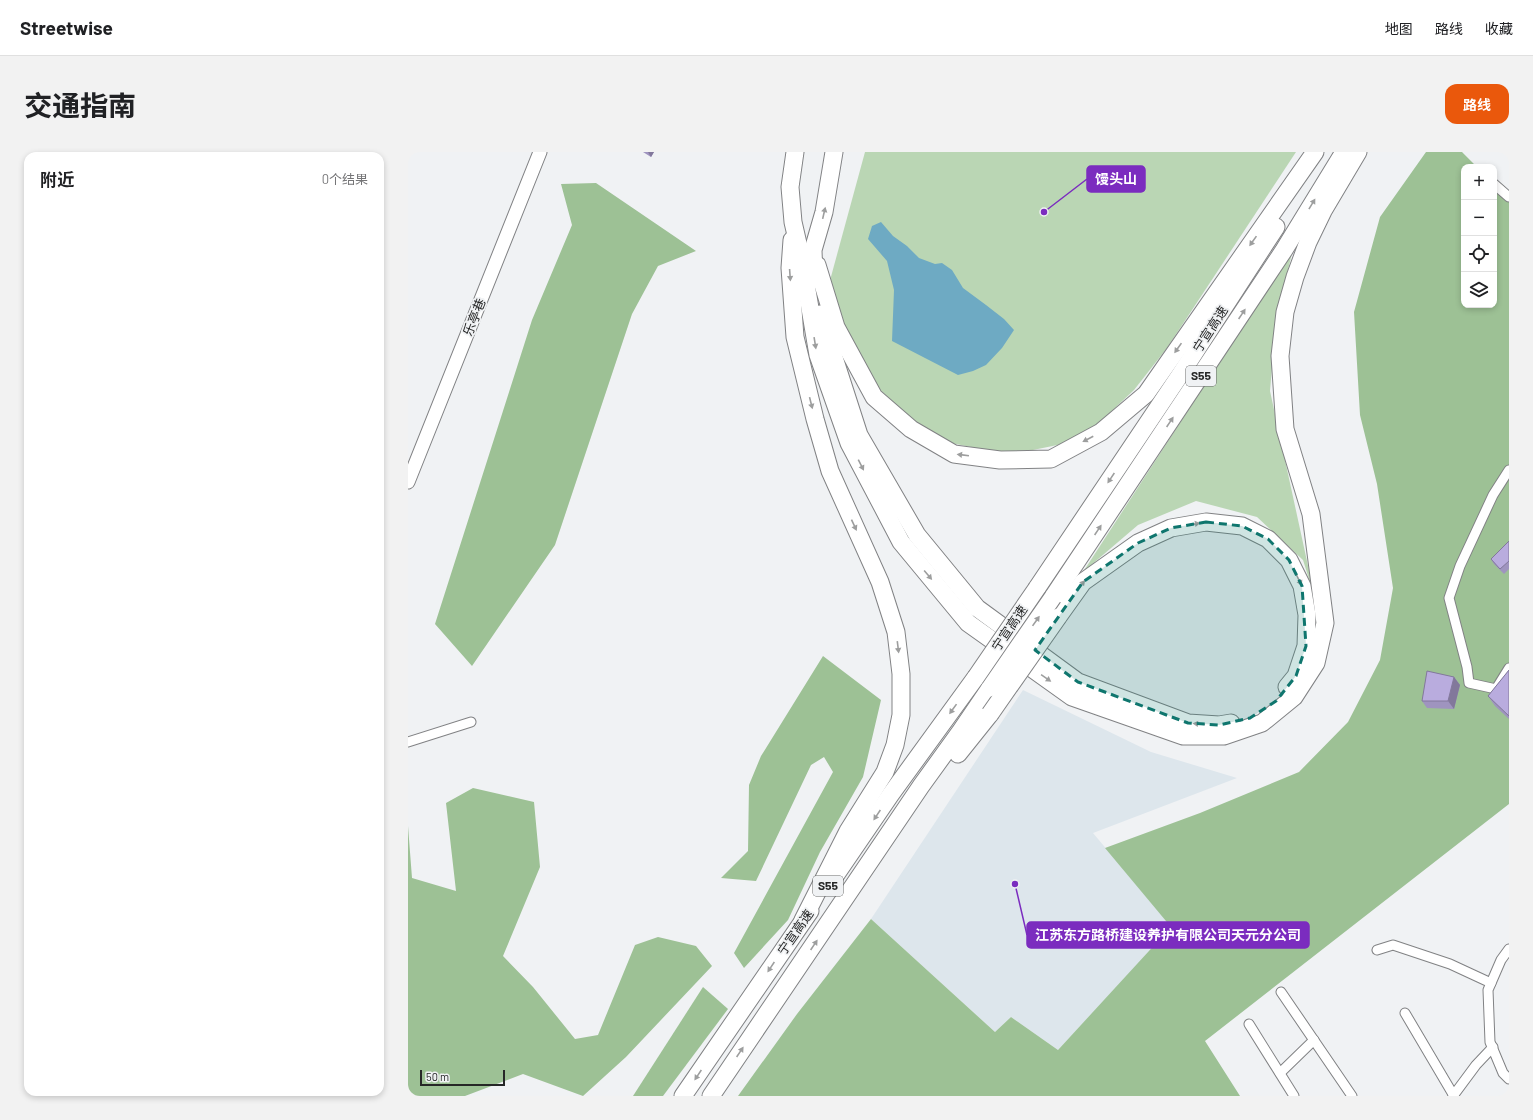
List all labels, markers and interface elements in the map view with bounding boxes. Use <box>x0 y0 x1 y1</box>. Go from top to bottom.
text: Streetwise <box>20 16 113 39</box>
text: 地图 <box>1385 20 1413 37</box>
text: 路线 <box>1435 20 1463 37</box>
text: 收藏 <box>1485 20 1513 37</box>
button: 路线 <box>1445 84 1509 124</box>
text: 交通指南 <box>24 88 136 122</box>
map controls <box>1461 164 1497 308</box>
button: + <box>1461 164 1497 200</box>
callout: 馒头山 <box>1087 166 1145 192</box>
text: 附近 <box>40 169 74 189</box>
text: 馒头山 <box>1095 170 1137 187</box>
text: 0个结果 <box>322 171 368 187</box>
one-way arrow <box>1308 198 1315 210</box>
button: − <box>1461 200 1497 236</box>
one-way arrow <box>821 206 827 219</box>
one-way arrow <box>1249 236 1257 247</box>
button: locate <box>1461 236 1497 272</box>
one-way arrow <box>787 269 794 281</box>
button: layers <box>1461 272 1497 308</box>
street label: 乐亭巷 <box>459 296 489 338</box>
street label: 宁宣高速 <box>1189 303 1231 355</box>
one-way arrow <box>1238 309 1246 319</box>
one-way arrow <box>813 337 819 349</box>
one-way arrow <box>1174 343 1182 353</box>
road number: S55 <box>1186 366 1216 386</box>
one-way arrow <box>808 397 814 409</box>
one-way arrow <box>1166 417 1174 427</box>
one-way arrow <box>1082 436 1094 443</box>
one-way arrow <box>957 452 969 458</box>
one-way arrow <box>857 459 864 470</box>
one-way arrow <box>1107 473 1115 483</box>
one-way arrow <box>851 519 857 530</box>
one-way arrow <box>1187 521 1200 527</box>
one-way arrow <box>1094 525 1102 535</box>
one-way arrow <box>924 569 933 580</box>
one-way arrow <box>1296 574 1302 586</box>
one-way arrow <box>1077 580 1086 590</box>
street label: 宁宣高速 <box>988 602 1030 654</box>
one-way arrow <box>1032 616 1040 627</box>
one-way arrow <box>895 641 901 653</box>
one-way arrow <box>1041 674 1051 682</box>
one-way arrow <box>949 704 957 714</box>
one-way arrow <box>1193 720 1205 727</box>
one-way arrow <box>874 809 881 820</box>
road number: S55 <box>813 876 843 896</box>
street label: 宁宣高速 <box>774 906 816 958</box>
callout: 江苏东方路桥建设养护有限公司天元分公司 <box>1027 922 1309 948</box>
text: 江苏东方路桥建设养护有限公司天元分公司 <box>1035 926 1301 943</box>
one-way arrow <box>810 939 817 950</box>
one-way arrow <box>767 962 775 972</box>
one-way arrow <box>736 1047 744 1057</box>
scale bar <box>420 1068 505 1087</box>
one-way arrow <box>694 1069 702 1080</box>
text: 50 m <box>426 1070 449 1083</box>

